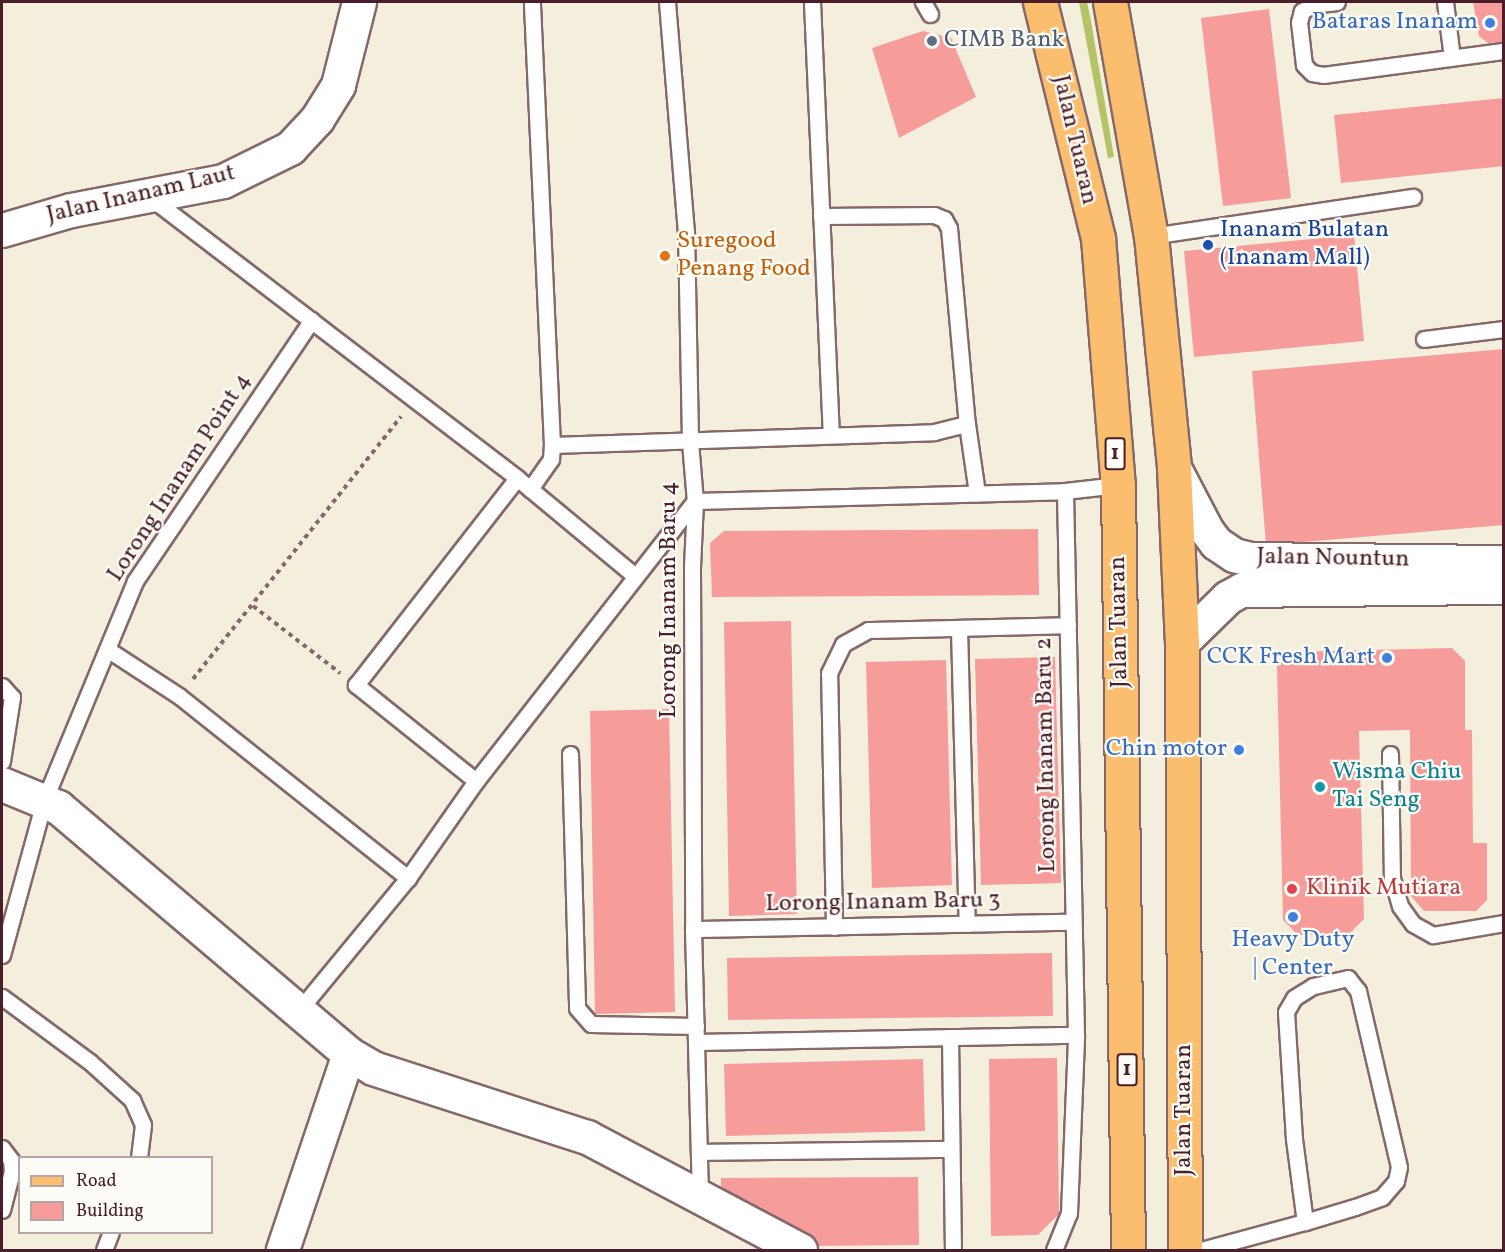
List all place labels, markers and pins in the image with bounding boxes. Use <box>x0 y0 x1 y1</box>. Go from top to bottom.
place label: Bataras Inanam <box>1312 9 1478 37</box>
marker: Bataras Inanam <box>1483 16 1497 30</box>
place label: CIMB Bank <box>944 27 1065 55</box>
marker: CIMB Bank <box>925 34 939 48</box>
place label: Inanam Bulatan (Inanam Mall) <box>1220 217 1389 273</box>
place label: Suregood Penang Food <box>677 228 811 284</box>
marker: Inanam Bulatan (Inanam Mall) <box>1201 238 1215 252</box>
marker: Suregood Penang Food <box>658 249 672 263</box>
place label: CCK Fresh Mart <box>1207 644 1375 672</box>
marker: CCK Fresh Mart <box>1380 651 1394 665</box>
place label: Chin motor <box>1106 736 1227 764</box>
marker: Chin motor <box>1232 743 1246 757</box>
place label: Wisma Chiu Tai Seng <box>1332 759 1462 815</box>
marker: Wisma Chiu Tai Seng <box>1313 780 1327 794</box>
place label: Klinik Mutiara <box>1306 875 1461 903</box>
marker: Klinik Mutiara <box>1283 880 1301 898</box>
marker: Heavy Duty | Center <box>1286 910 1300 924</box>
place label: Heavy Duty | Center <box>1231 927 1355 983</box>

